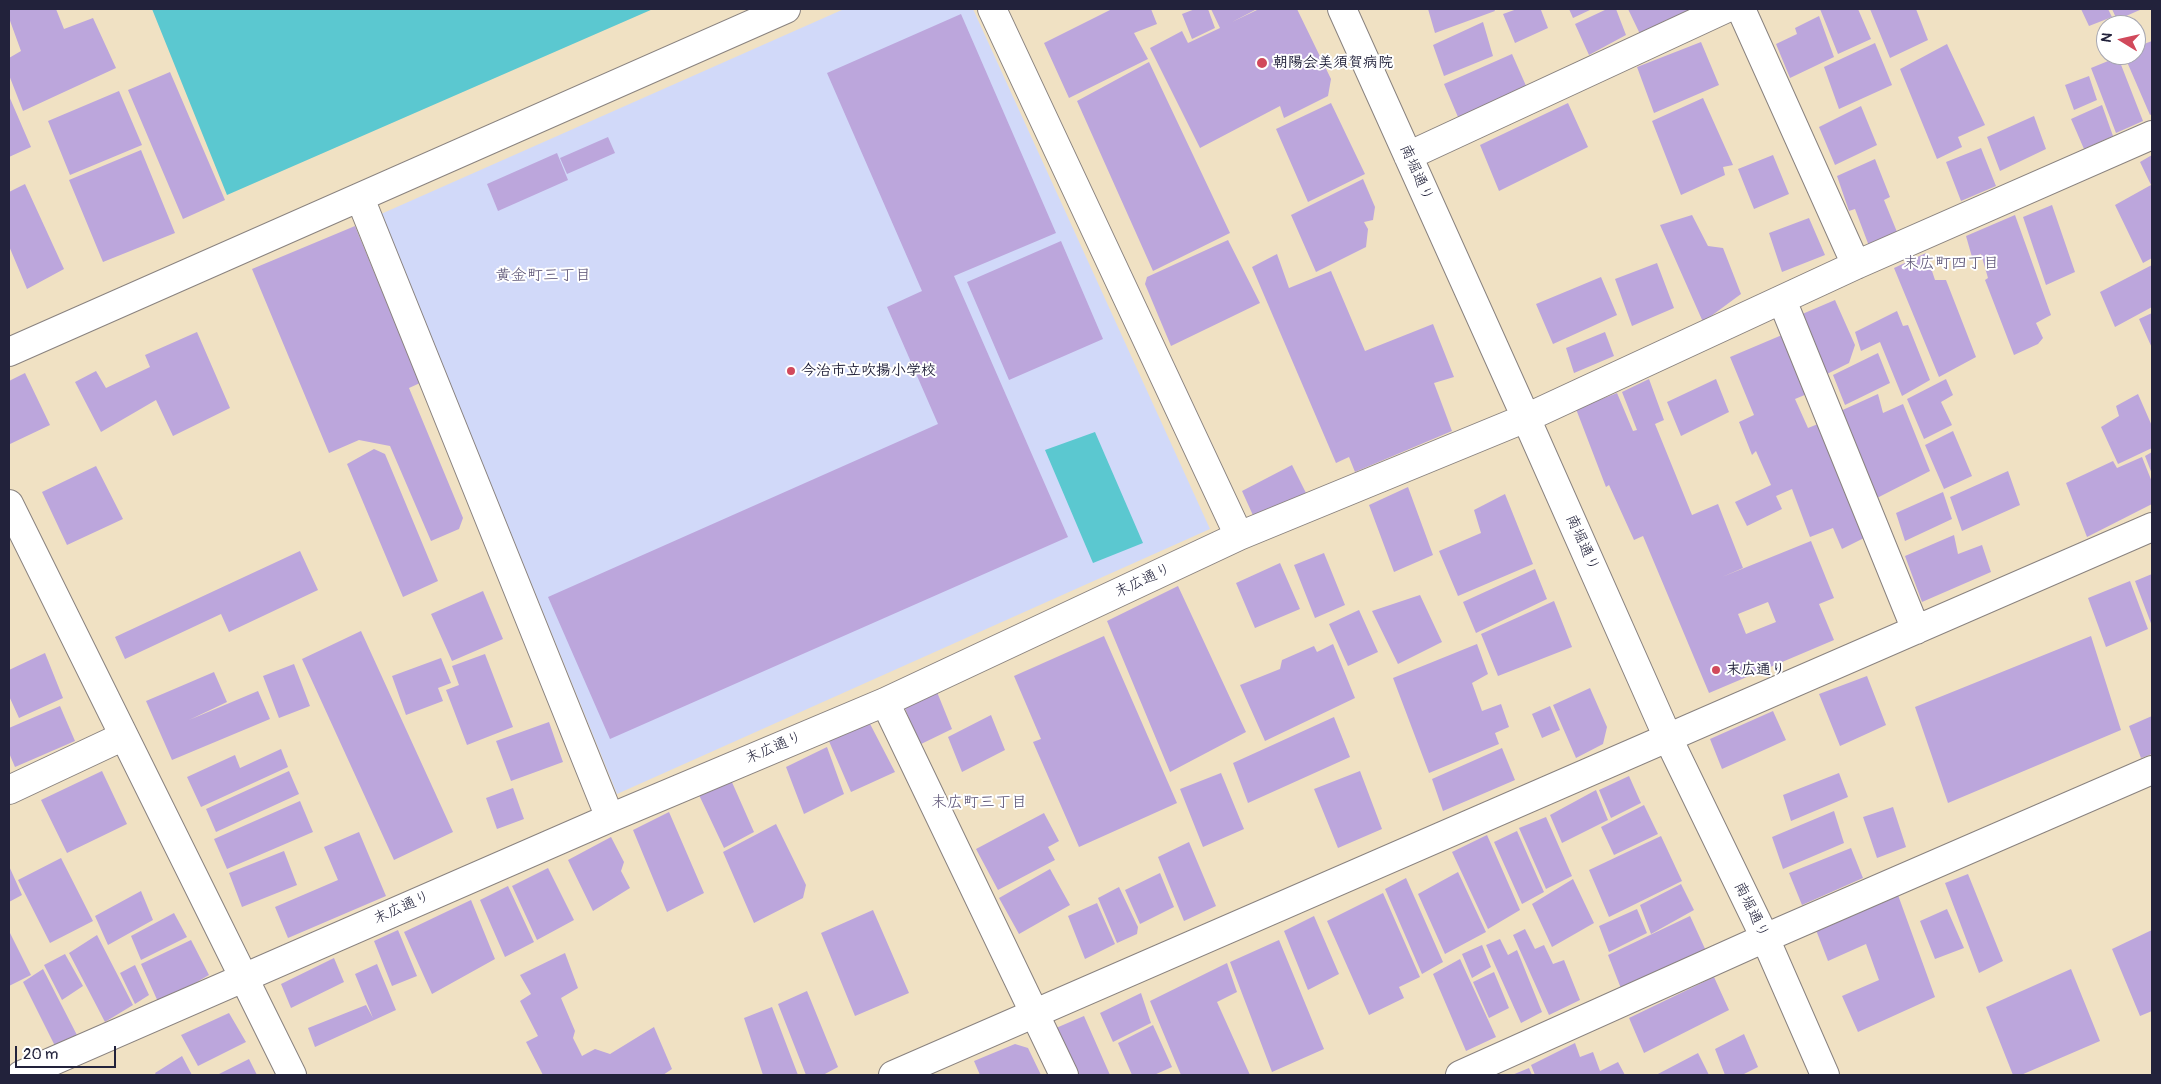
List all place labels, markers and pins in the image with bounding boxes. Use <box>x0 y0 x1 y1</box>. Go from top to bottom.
place label: 朝陽会美須賀病院 <box>1273 54 1393 72</box>
marker: 朝陽会美須賀病院 <box>1255 56 1269 70</box>
place label: 今治市立吹揚小学校 <box>801 362 936 380</box>
marker: 今治市立吹揚小学校 <box>785 365 797 377</box>
place label: 末広通り <box>1726 661 1786 679</box>
marker: 末広通り <box>1710 664 1722 676</box>

